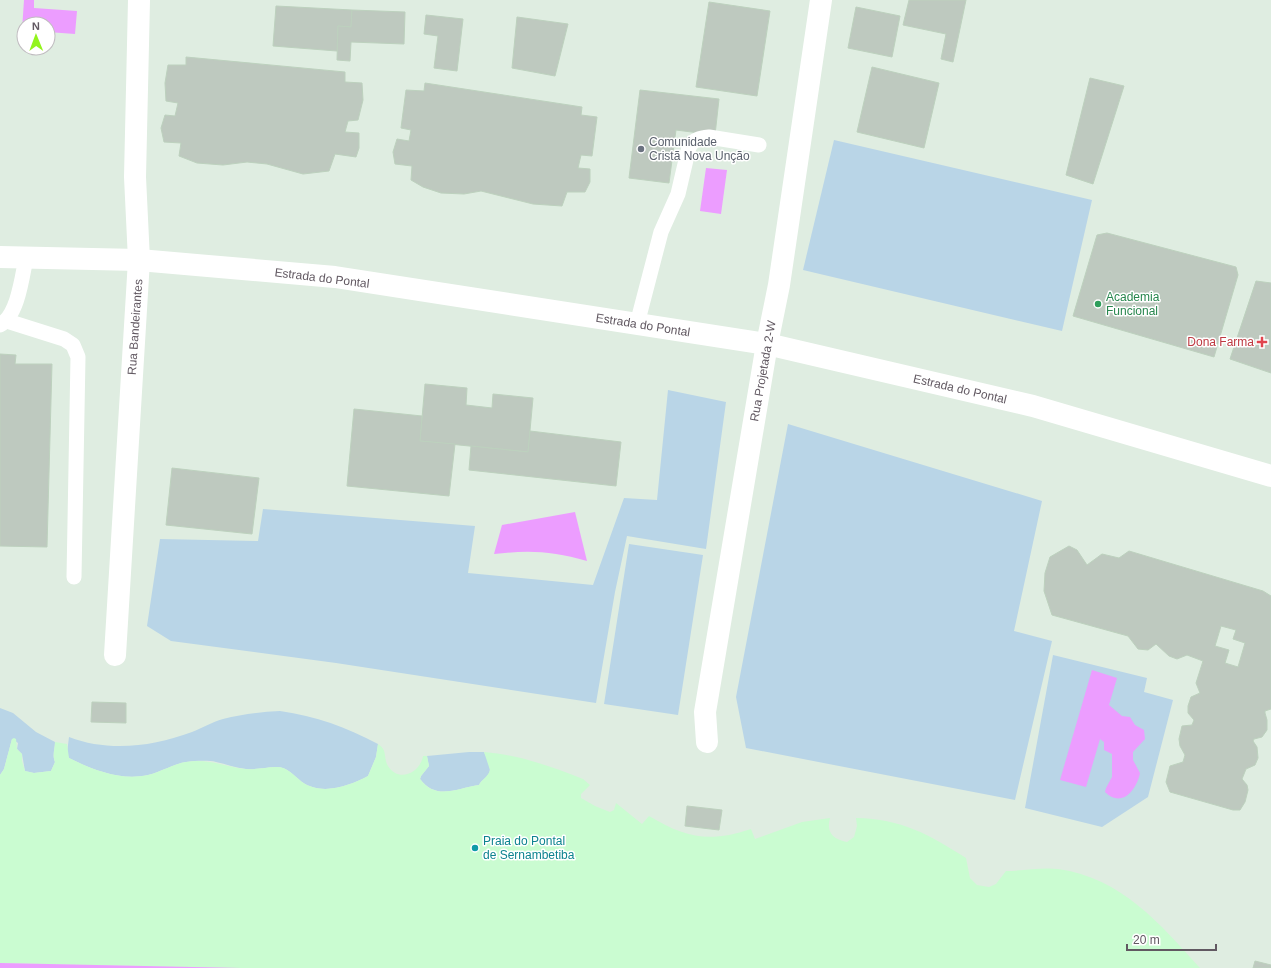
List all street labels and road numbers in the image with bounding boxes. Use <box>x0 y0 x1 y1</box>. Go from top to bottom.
street label: Estrada do Pontal <box>274 265 370 291</box>
street label: Rua Bandeirantes <box>125 279 145 375</box>
street label: Estrada do Pontal <box>595 311 691 339</box>
street label: Rua Projetada 2-W <box>747 319 779 422</box>
street label: Estrada do Pontal <box>912 371 1008 407</box>

